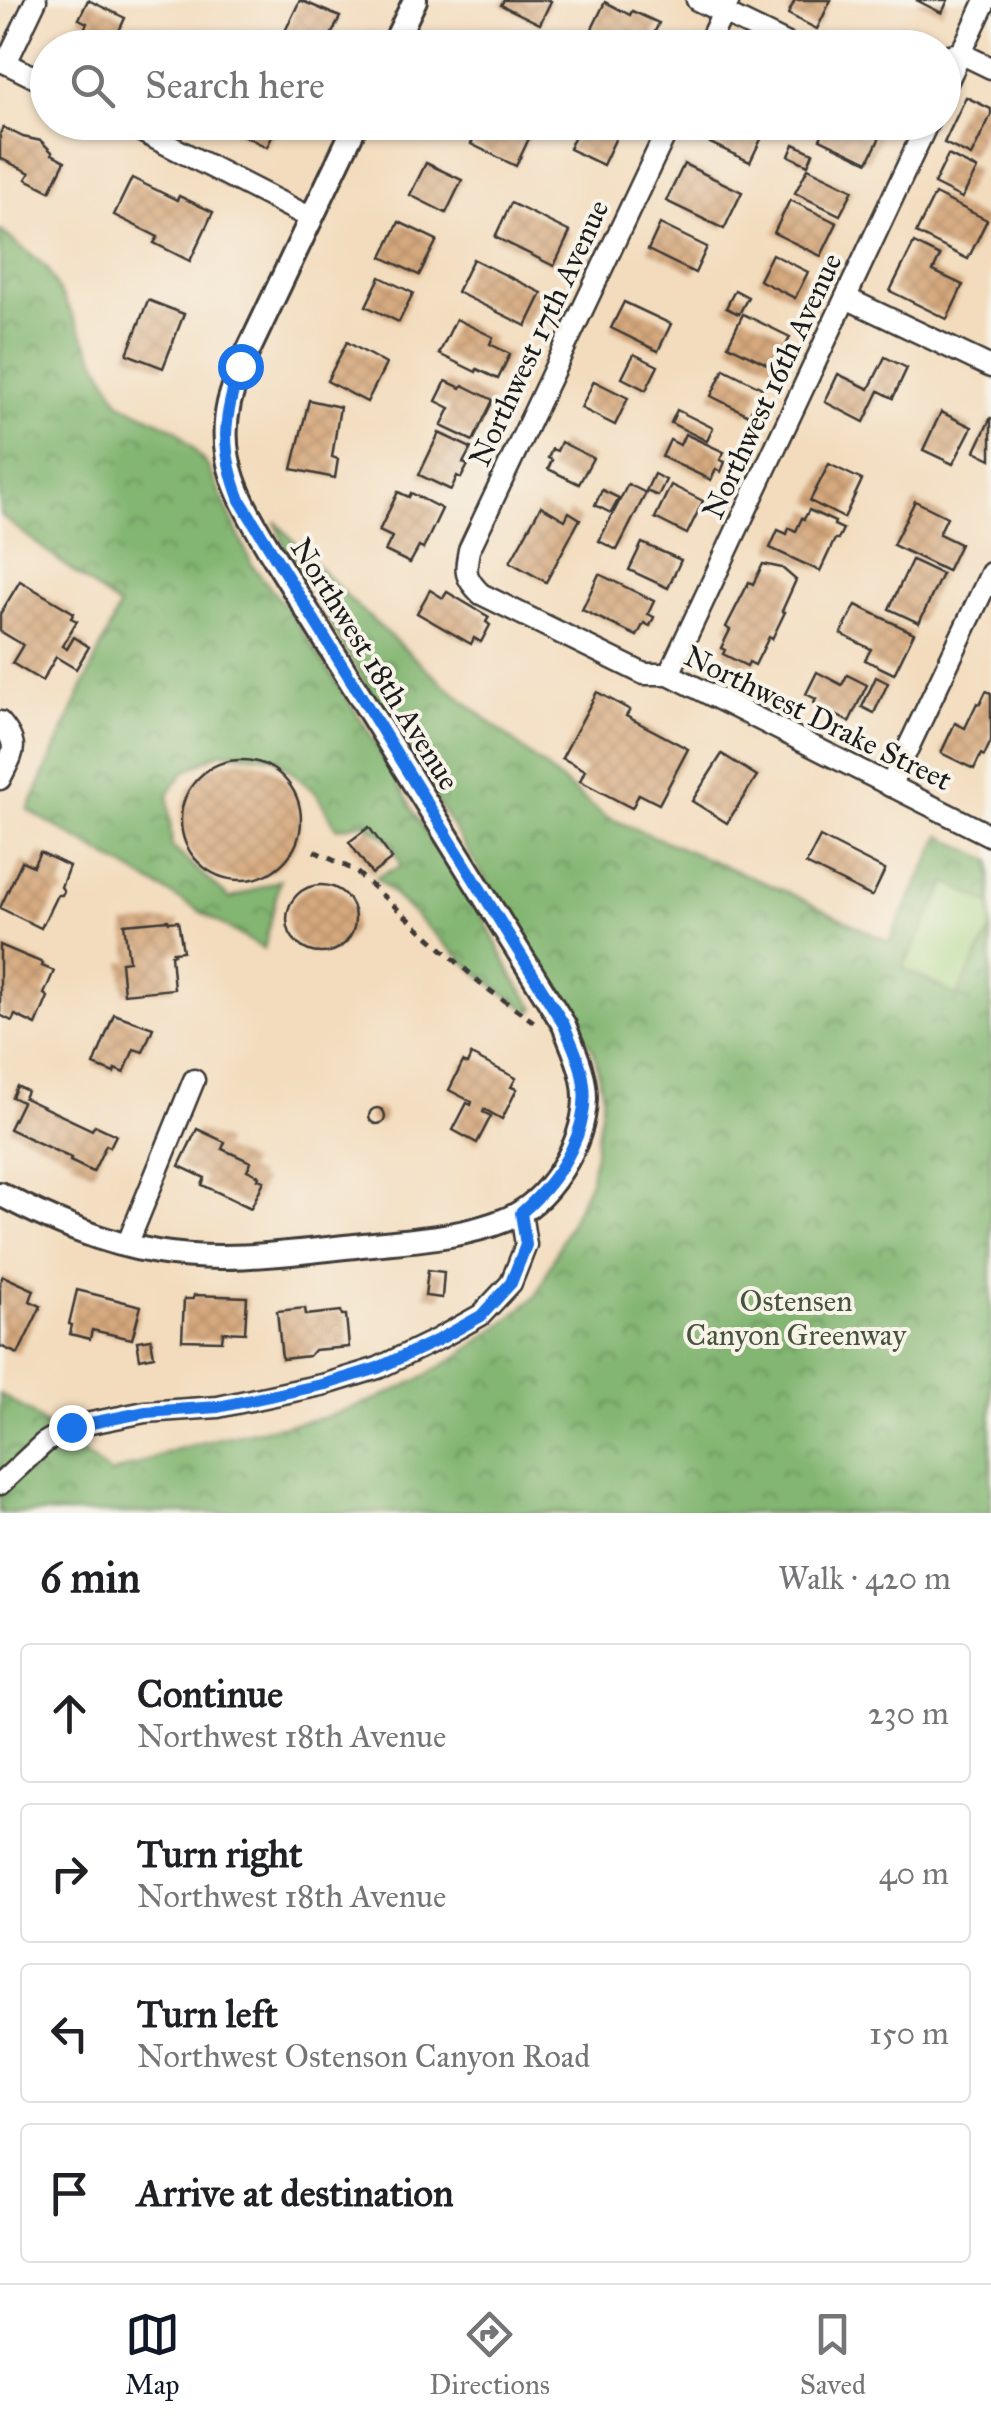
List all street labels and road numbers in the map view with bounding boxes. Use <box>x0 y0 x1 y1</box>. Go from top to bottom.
street label: Northwest 17th Avenue <box>461 194 617 472</box>
street label: Northwest 16th Avenue <box>695 247 849 525</box>
street label: Northwest 18th Avenue <box>283 532 467 796</box>
street label: Northwest Drake Street <box>678 638 958 799</box>

